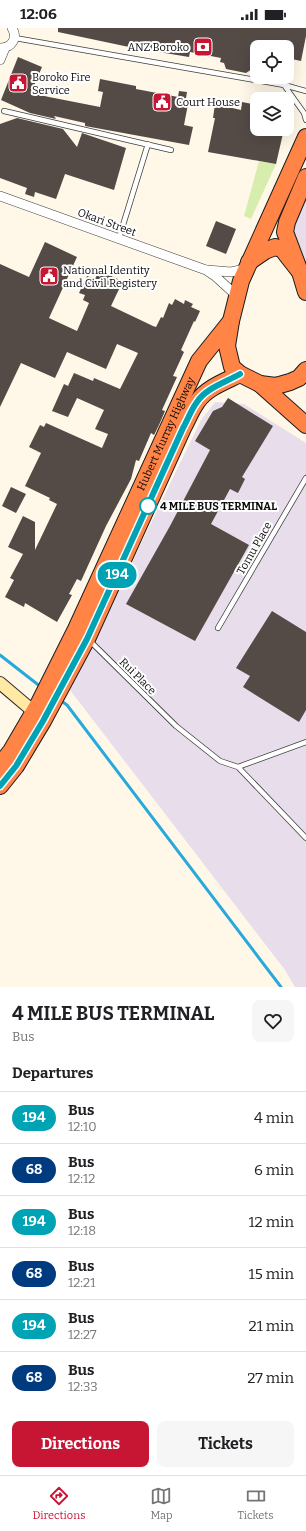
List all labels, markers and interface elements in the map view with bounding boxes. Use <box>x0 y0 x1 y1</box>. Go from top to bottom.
text: 12:06 <box>20 5 57 23</box>
bank icon: ANZ Boroko <box>192 36 214 58</box>
map controls <box>250 40 294 136</box>
button: locate <box>250 40 294 84</box>
place label: ANZ Boroko <box>128 41 189 54</box>
place label: Boroko Fire Service <box>32 71 91 97</box>
public building icon: Boroko Fire Service <box>7 72 29 94</box>
public building icon: Court House <box>151 91 173 113</box>
button: layers <box>250 92 294 136</box>
place label: Court House <box>176 96 240 109</box>
street label: Okari Street <box>76 206 138 239</box>
place label: National Identity and Civil Registery <box>63 264 157 290</box>
public building icon: National Identity and Civil Registery <box>38 265 60 287</box>
street label: Hubert Murray Highway <box>134 375 198 493</box>
marker: 4 MILE BUS TERMINAL <box>139 497 157 515</box>
place label: 4 MILE BUS TERMINAL <box>160 500 277 513</box>
street label: Tomu Place <box>234 520 275 577</box>
line badge: 194 <box>94 562 140 588</box>
text: 194 <box>106 566 128 583</box>
street label: Rui Place <box>117 655 159 697</box>
button: heart <box>252 1000 294 1042</box>
text: 4 MILE BUS TERMINAL <box>12 1002 214 1025</box>
text: Bus <box>12 1029 34 1044</box>
text: Departures <box>12 1064 93 1082</box>
text: Bus <box>68 1101 94 1119</box>
text: 194 <box>23 1109 45 1126</box>
text: 4 min <box>254 1109 294 1127</box>
text: 12:10 <box>68 1119 97 1134</box>
text: Bus <box>68 1153 94 1171</box>
text: 68 <box>26 1161 42 1178</box>
text: 6 min <box>254 1161 294 1179</box>
text: 12:12 <box>68 1171 95 1186</box>
text: Bus <box>68 1205 94 1223</box>
text: 194 <box>23 1213 45 1230</box>
text: 12 min <box>248 1213 294 1231</box>
text: 12:18 <box>68 1223 96 1238</box>
text: Bus <box>68 1257 94 1275</box>
text: 68 <box>26 1265 42 1282</box>
text: 15 min <box>249 1265 294 1283</box>
text: 12:21 <box>68 1275 95 1290</box>
text: Bus <box>68 1309 94 1327</box>
text: 194 <box>23 1317 45 1334</box>
text: 21 min <box>248 1317 294 1335</box>
text: 12:27 <box>68 1327 97 1342</box>
text: Bus <box>68 1361 94 1379</box>
text: 68 <box>26 1369 42 1386</box>
text: 27 min <box>247 1369 294 1387</box>
text: 12:33 <box>68 1379 98 1394</box>
button: Directions <box>12 1421 149 1467</box>
button: Tickets <box>157 1421 294 1467</box>
tab: Directions <box>32 1485 85 1522</box>
tab: Map <box>150 1485 173 1522</box>
tab: Tickets <box>238 1485 273 1522</box>

